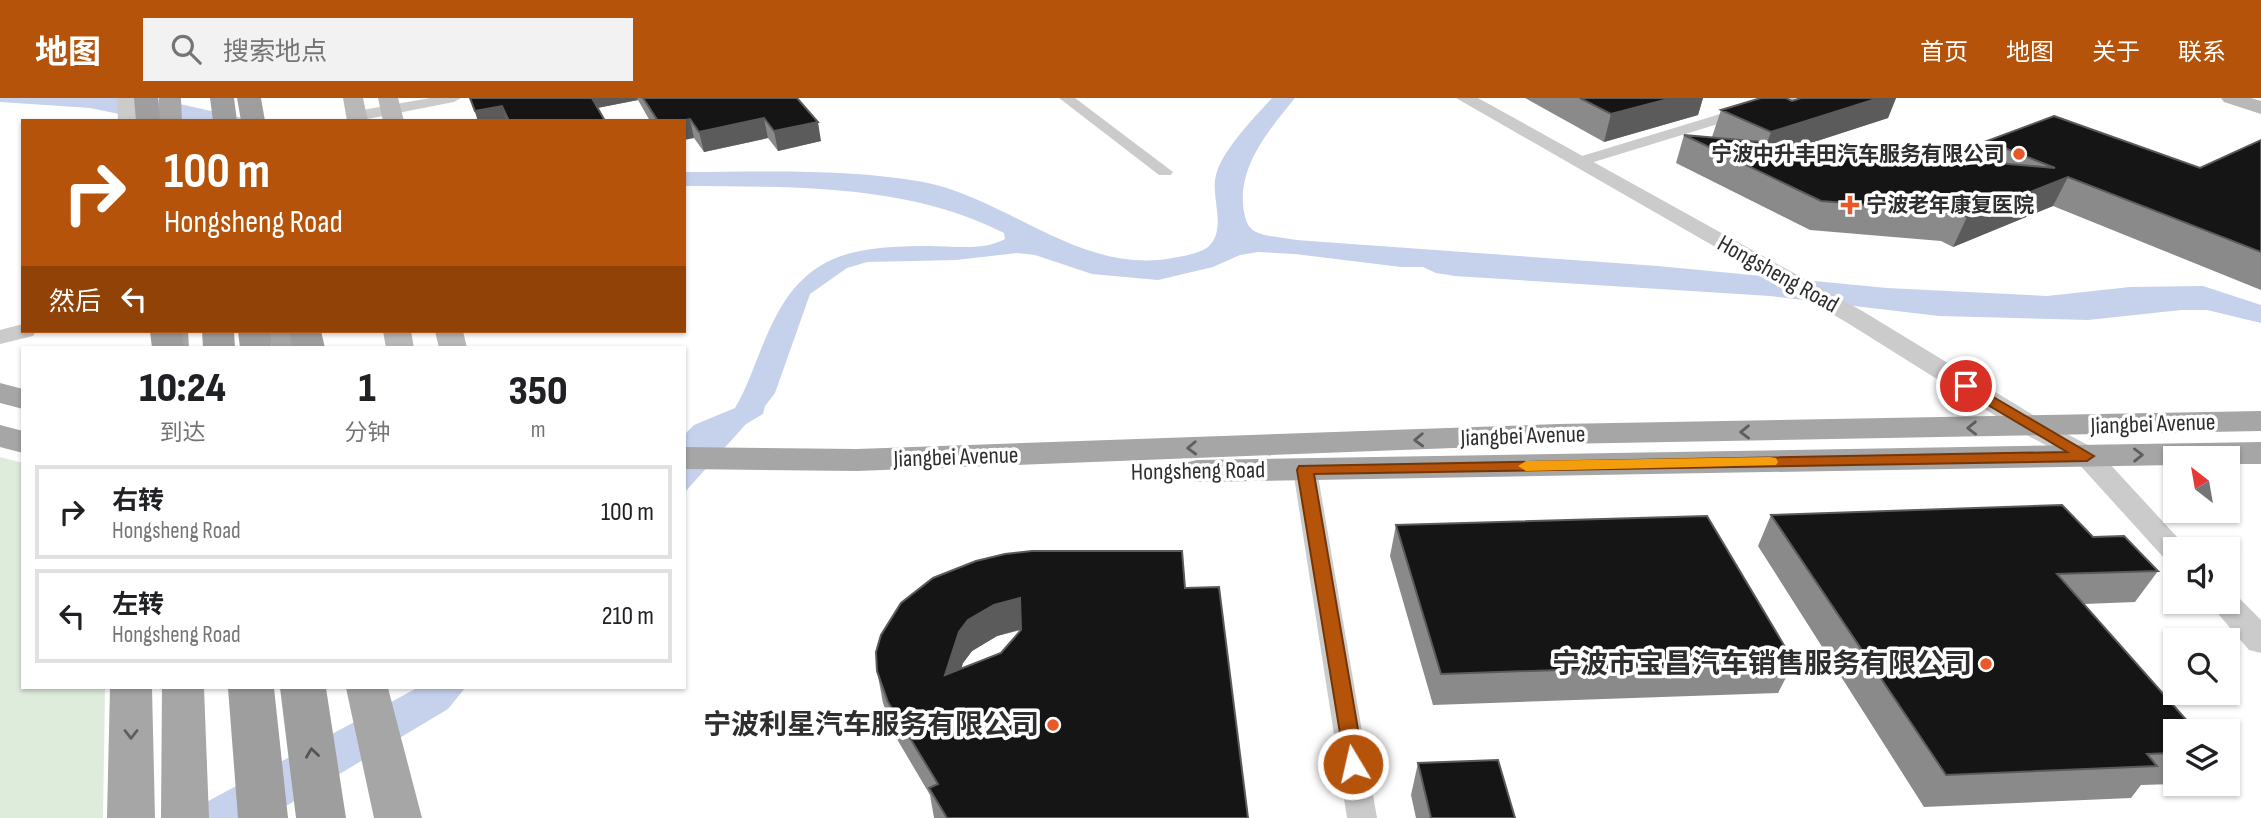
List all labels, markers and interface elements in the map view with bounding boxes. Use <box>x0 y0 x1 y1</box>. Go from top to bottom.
search box <box>143 18 633 81</box>
icon: search <box>167 30 205 68</box>
text: 地图 <box>35 33 101 73</box>
text: 搜索地点 <box>223 37 327 68</box>
text: 首页 <box>1920 38 1968 67</box>
text: 地图 <box>2006 38 2054 67</box>
text: 关于 <box>2092 38 2140 67</box>
text: 联系 <box>2178 38 2226 67</box>
place label: 宁波中升丰田汽车服务有限公司 <box>1711 142 2005 167</box>
text: 100 m <box>164 143 270 202</box>
marker: 宁波中升丰田汽车服务有限公司 <box>2011 146 2027 162</box>
icon: right <box>49 147 140 238</box>
place label: 宁波老年康复医院 <box>1866 193 2034 218</box>
marker: 宁波老年康复医院 <box>1840 195 1860 215</box>
text: Hongsheng Road <box>164 203 343 242</box>
street label: Hongsheng Road <box>1712 229 1844 319</box>
icon: left <box>115 280 153 318</box>
text: 然后 <box>49 287 101 318</box>
pin <box>1936 356 1996 416</box>
text: 10:24 <box>139 363 226 414</box>
text: 1 <box>359 363 376 414</box>
text: 350 <box>509 366 568 417</box>
icon: arrive <box>1947 367 1985 405</box>
street label: Jiangbei Avenue <box>2089 407 2216 441</box>
text: m <box>531 416 545 444</box>
text: 到达 <box>160 419 206 447</box>
text: 分钟 <box>344 419 390 447</box>
street label: Jiangbei Avenue <box>1459 419 1586 453</box>
one-way arrow <box>1967 420 1977 436</box>
one-way arrow <box>1739 424 1750 439</box>
one-way arrow <box>1414 432 1425 447</box>
street label: Jiangbei Avenue <box>892 440 1019 474</box>
one-way arrow <box>1186 440 1197 456</box>
north arrow <box>2163 446 2240 523</box>
map controls <box>2163 446 2240 796</box>
one-way arrow <box>2132 448 2143 463</box>
street label: Hongsheng Road <box>1131 455 1265 487</box>
text: 右转 <box>112 486 164 517</box>
icon: right <box>53 493 91 531</box>
text: 100 m <box>601 497 654 528</box>
text: Hongsheng Road <box>112 517 241 545</box>
button: sound <box>2163 537 2240 614</box>
text: 左转 <box>112 590 164 621</box>
icon: left <box>53 597 91 635</box>
text: 210 m <box>602 601 654 632</box>
text: Hongsheng Road <box>112 621 241 649</box>
button: search <box>2163 628 2240 705</box>
place label: 宁波市宝昌汽车销售服务有限公司 <box>1552 648 1972 681</box>
marker: 宁波市宝昌汽车销售服务有限公司 <box>1978 656 1994 672</box>
place label: 宁波利星汽车服务有限公司 <box>703 709 1039 742</box>
marker: 宁波利星汽车服务有限公司 <box>1045 717 1061 733</box>
button: layers <box>2163 719 2240 796</box>
position arrow <box>1316 727 1390 801</box>
one-way arrow <box>123 729 139 739</box>
one-way arrow <box>305 747 320 759</box>

